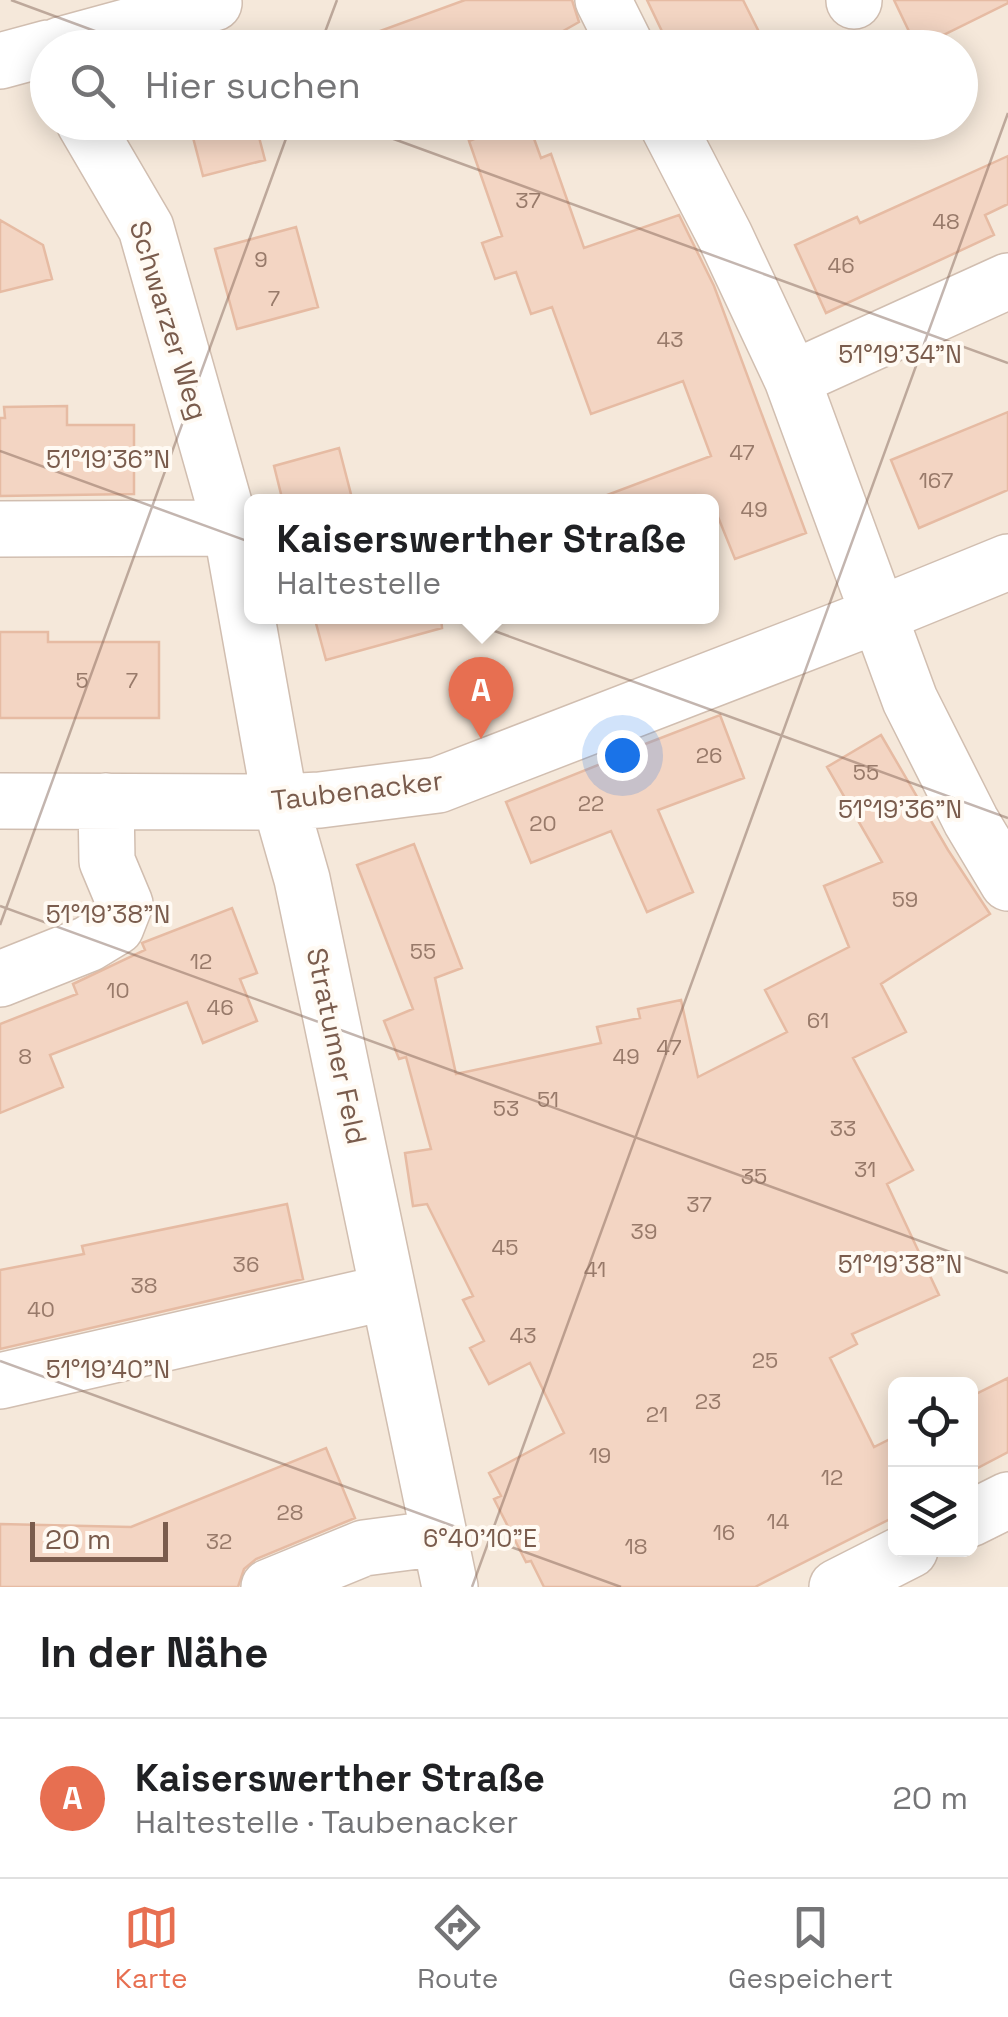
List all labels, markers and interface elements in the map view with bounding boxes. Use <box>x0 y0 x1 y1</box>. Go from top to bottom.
search box <box>30 30 978 140</box>
icon: search <box>65 58 120 113</box>
text: Hier suchen <box>145 61 361 109</box>
house number: 37 <box>515 186 541 214</box>
house number: 48 <box>932 207 960 235</box>
street label: Schwarzer Weg <box>122 216 216 424</box>
house number: 9 <box>254 245 268 273</box>
house number: 46 <box>827 251 855 279</box>
house number: 7 <box>268 284 280 312</box>
house number: 43 <box>656 325 684 353</box>
text: 51°19'34"N <box>838 338 962 370</box>
house number: 47 <box>729 438 755 466</box>
text: 51°19'36"N <box>46 443 170 475</box>
house number: 167 <box>919 466 953 494</box>
popup <box>244 494 719 624</box>
house number: 49 <box>740 495 768 523</box>
text: Kaiserswerther Straße <box>277 515 686 563</box>
text: Haltestelle <box>277 563 441 603</box>
pin: A <box>448 656 514 739</box>
house number: 5 <box>75 666 89 694</box>
house number: 7 <box>126 666 138 694</box>
your location <box>597 730 648 781</box>
house number: 26 <box>696 741 722 769</box>
house number: 55 <box>853 758 879 786</box>
street label: Taubenacker <box>269 762 445 818</box>
house number: 22 <box>578 789 604 817</box>
text: 51°19'36"N <box>838 793 962 825</box>
house number: 20 <box>529 809 557 837</box>
house number: 59 <box>892 885 918 913</box>
text: 51°19'38"N <box>46 898 170 930</box>
house number: 55 <box>410 937 436 965</box>
street label: Stratumer Feld <box>299 944 375 1148</box>
house number: 12 <box>190 947 212 975</box>
house number: 10 <box>106 976 130 1004</box>
house number: 46 <box>206 993 234 1021</box>
house number: 61 <box>807 1006 829 1034</box>
house number: 47 <box>656 1033 682 1061</box>
house number: 8 <box>18 1042 32 1070</box>
house number: 49 <box>612 1042 640 1070</box>
house number: 51 <box>537 1085 559 1113</box>
house number: 53 <box>493 1094 519 1122</box>
house number: 33 <box>830 1114 856 1142</box>
house number: 31 <box>854 1155 876 1183</box>
house number: 35 <box>741 1162 767 1190</box>
house number: 37 <box>686 1190 712 1218</box>
house number: 39 <box>631 1217 657 1245</box>
house number: 45 <box>492 1233 518 1261</box>
text: 51°19'38"N <box>838 1248 962 1280</box>
house number: 36 <box>233 1250 259 1278</box>
house number: 41 <box>584 1255 606 1283</box>
house number: 38 <box>131 1271 158 1299</box>
house number: 40 <box>27 1295 55 1323</box>
house number: 43 <box>509 1321 537 1349</box>
house number: 25 <box>752 1346 778 1374</box>
text: 51°19'40"N <box>46 1353 170 1385</box>
map controls <box>888 1377 978 1557</box>
button: locate <box>888 1377 978 1467</box>
house number: 23 <box>695 1387 721 1415</box>
house number: 21 <box>646 1400 668 1428</box>
house number: 19 <box>589 1441 611 1469</box>
house number: 12 <box>821 1463 843 1491</box>
button: layers <box>888 1467 978 1557</box>
house number: 28 <box>277 1498 303 1526</box>
house number: 14 <box>767 1507 790 1535</box>
scale bar <box>30 1517 168 1562</box>
house number: 16 <box>713 1518 735 1546</box>
text: 20 m <box>45 1521 111 1557</box>
text: 6°40'10"E <box>423 1522 537 1554</box>
house number: 32 <box>206 1527 232 1555</box>
house number: 18 <box>625 1532 647 1560</box>
text: In der Nähe <box>40 1626 268 1679</box>
text: Kaiserswerther Straße <box>135 1754 545 1802</box>
text: A <box>62 1778 83 1818</box>
text: 20 m <box>892 1778 968 1818</box>
text: Haltestelle · Taubenacker <box>135 1802 518 1842</box>
tab: Karte <box>115 1900 188 1996</box>
tab: Route <box>417 1900 498 1996</box>
tab: Gespeichert <box>728 1900 893 1996</box>

